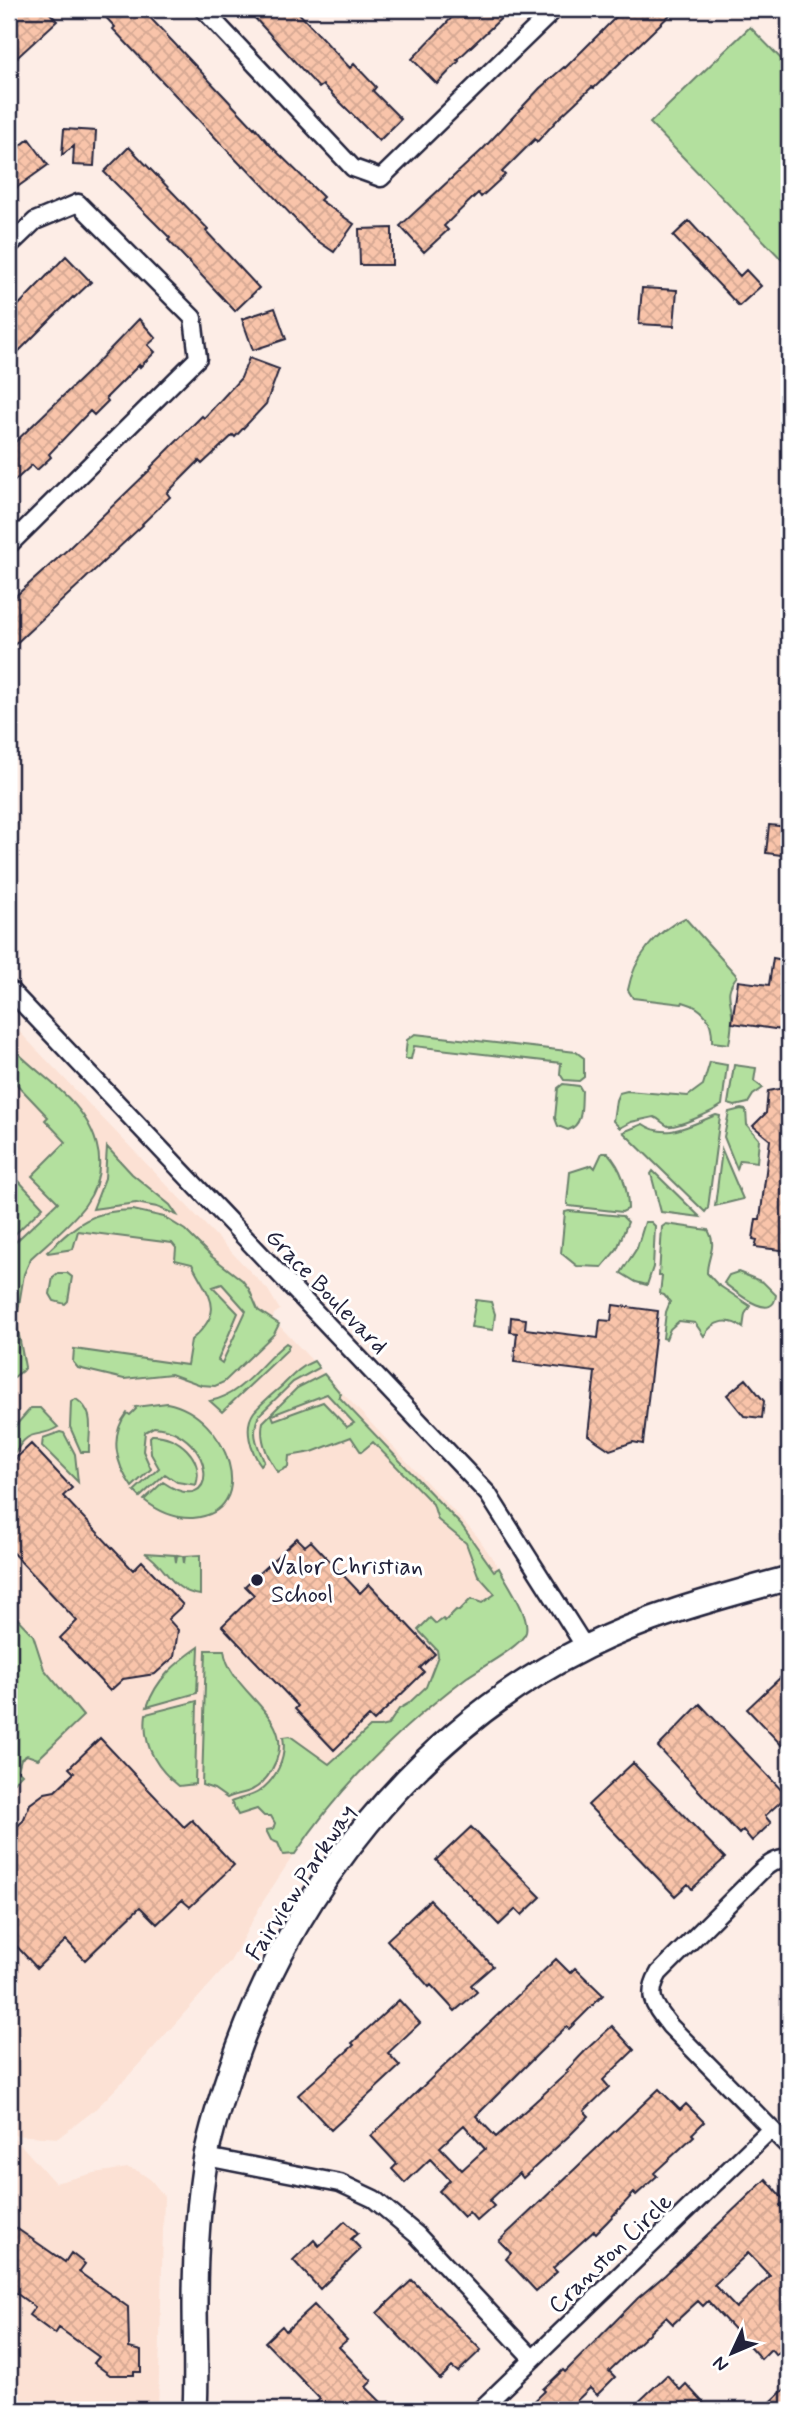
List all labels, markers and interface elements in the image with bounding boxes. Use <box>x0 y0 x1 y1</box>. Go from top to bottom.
street label: Grace Boulevard <box>258 1222 394 1362</box>
place label: Valor Christian School <box>271 1552 423 1611</box>
marker: Valor Christian School <box>249 1572 265 1588</box>
street label: Fairview Parkway <box>239 1799 363 1967</box>
street label: Cranston Circle <box>542 2187 680 2321</box>
north arrow <box>696 2318 766 2388</box>
text: N <box>707 2351 734 2377</box>

